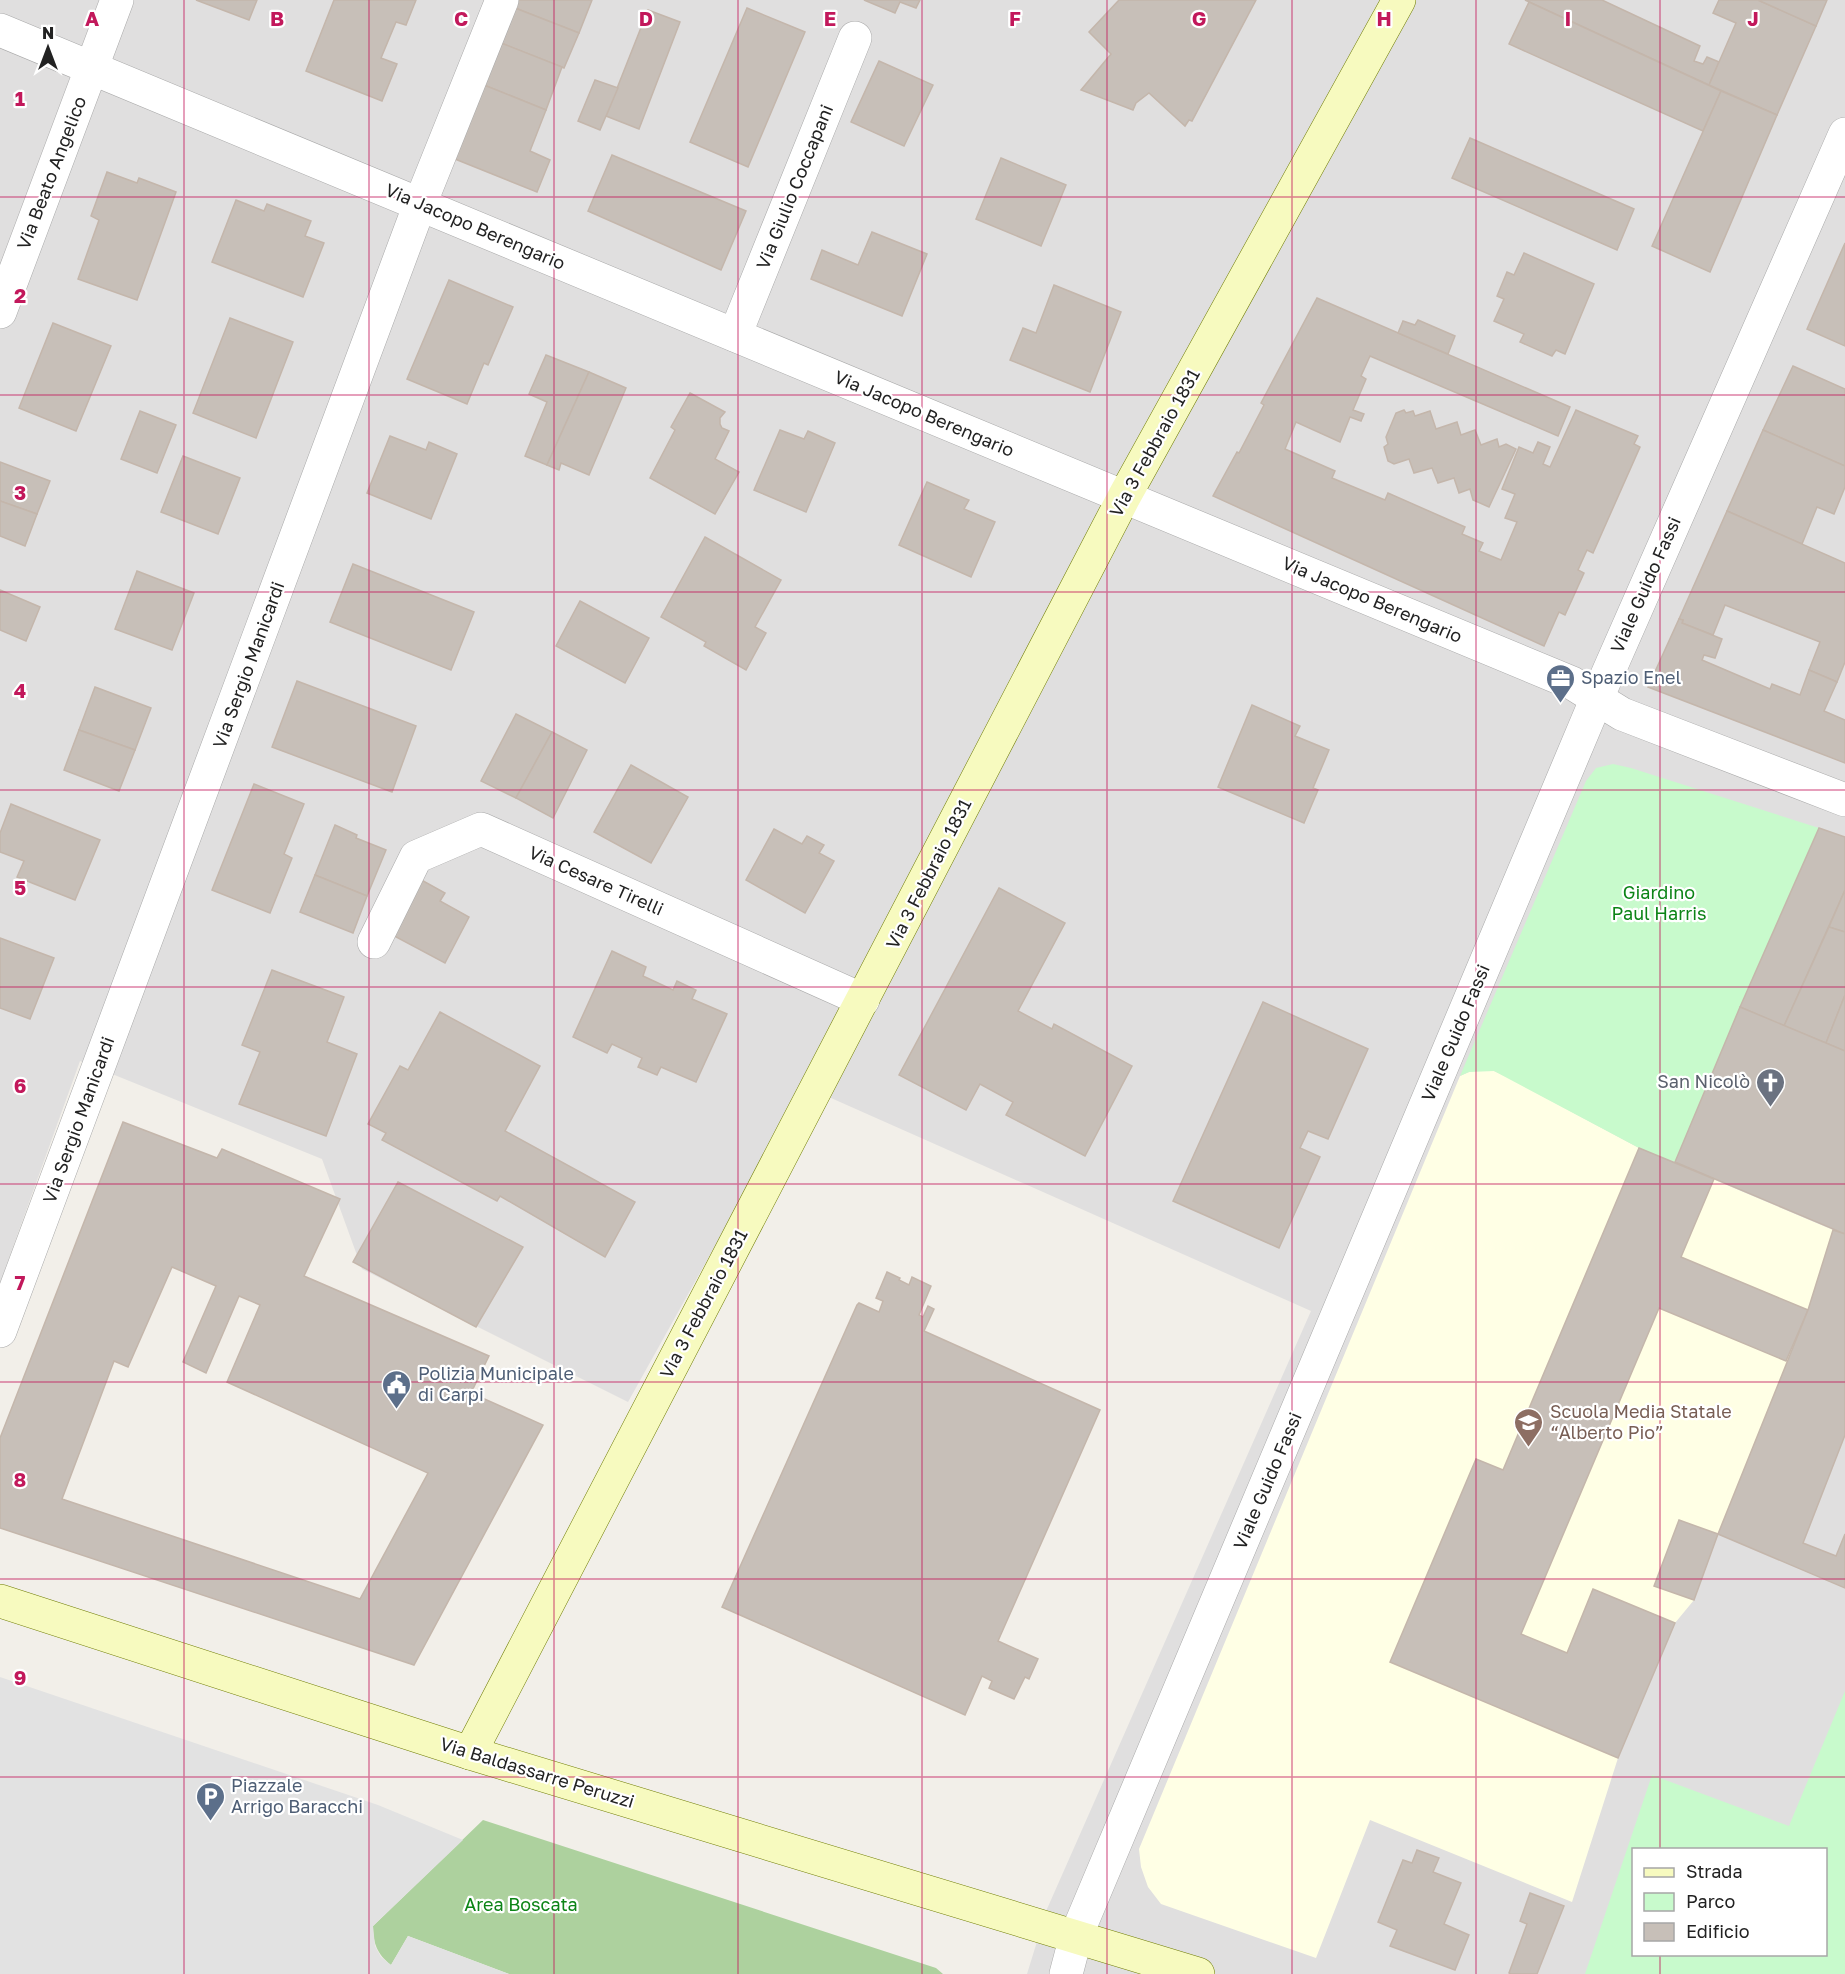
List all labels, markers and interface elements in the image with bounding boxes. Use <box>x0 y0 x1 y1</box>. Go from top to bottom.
text: A <box>85 6 99 30</box>
text: B <box>270 6 284 30</box>
text: C <box>454 6 468 30</box>
text: D <box>639 6 653 30</box>
text: E <box>824 6 836 30</box>
text: F <box>1009 6 1021 30</box>
text: G <box>1192 6 1206 30</box>
text: H <box>1376 6 1392 30</box>
text: I <box>1565 6 1571 30</box>
text: J <box>1747 6 1759 30</box>
north arrow <box>18 18 78 78</box>
text: N <box>42 23 54 43</box>
text: 1 <box>15 86 25 110</box>
street label: Via Beato Angelico <box>12 93 90 252</box>
street label: Via Giulio Coccapani <box>751 101 837 272</box>
street label: Via Jacopo Berengario <box>382 178 569 274</box>
text: 2 <box>14 283 26 307</box>
street label: Via 3 Febbraio 1831 <box>1104 364 1204 520</box>
street label: Via Jacopo Berengario <box>831 365 1018 461</box>
text: 3 <box>14 480 26 504</box>
street label: Viale Guido Fassi <box>1605 513 1685 656</box>
street label: Via Jacopo Berengario <box>1279 551 1466 647</box>
street label: Via Sergio Manicardi <box>208 578 288 751</box>
office icon: Spazio Enel <box>1544 662 1576 704</box>
place label: Spazio Enel <box>1581 666 1682 688</box>
text: 4 <box>14 678 26 702</box>
street label: Via 3 Febbraio 1831 <box>881 794 976 952</box>
street label: Via Cesare Tirelli <box>526 840 667 920</box>
text: 5 <box>14 875 26 899</box>
park label: Giardino Paul Harris <box>1611 881 1707 924</box>
street label: Viale Guido Fassi <box>1416 961 1494 1104</box>
street label: Via Sergio Manicardi <box>38 1033 118 1206</box>
church icon: San Nicolò <box>1755 1066 1787 1108</box>
place label: San Nicolò <box>1657 1070 1750 1092</box>
text: 6 <box>14 1073 26 1097</box>
street label: Via 3 Febbraio 1831 <box>654 1225 752 1382</box>
text: 7 <box>15 1270 26 1294</box>
place label: Polizia Municipale di Carpi <box>418 1362 574 1405</box>
public building icon: Polizia Municipale di Carpi <box>381 1368 413 1410</box>
place label: Scuola Media Statale “Alberto Pio” <box>1550 1400 1732 1443</box>
school or university icon: Scuola Media Statale “Alberto Pio” <box>1513 1406 1545 1448</box>
street label: Viale Guido Fassi <box>1228 1409 1306 1552</box>
text: 8 <box>14 1467 26 1491</box>
text: 9 <box>14 1665 26 1689</box>
street label: Via Baldassarre Peruzzi <box>437 1732 637 1812</box>
place label: Piazzale Arrigo Baracchi <box>231 1774 363 1817</box>
parking icon: Piazzale Arrigo Baracchi <box>194 1780 226 1822</box>
legend <box>1632 1848 1827 1956</box>
text: Strada <box>1686 1860 1743 1882</box>
text: Parco <box>1686 1890 1735 1912</box>
park label: Area Boscata <box>464 1893 578 1915</box>
text: Edificio <box>1686 1920 1750 1942</box>

